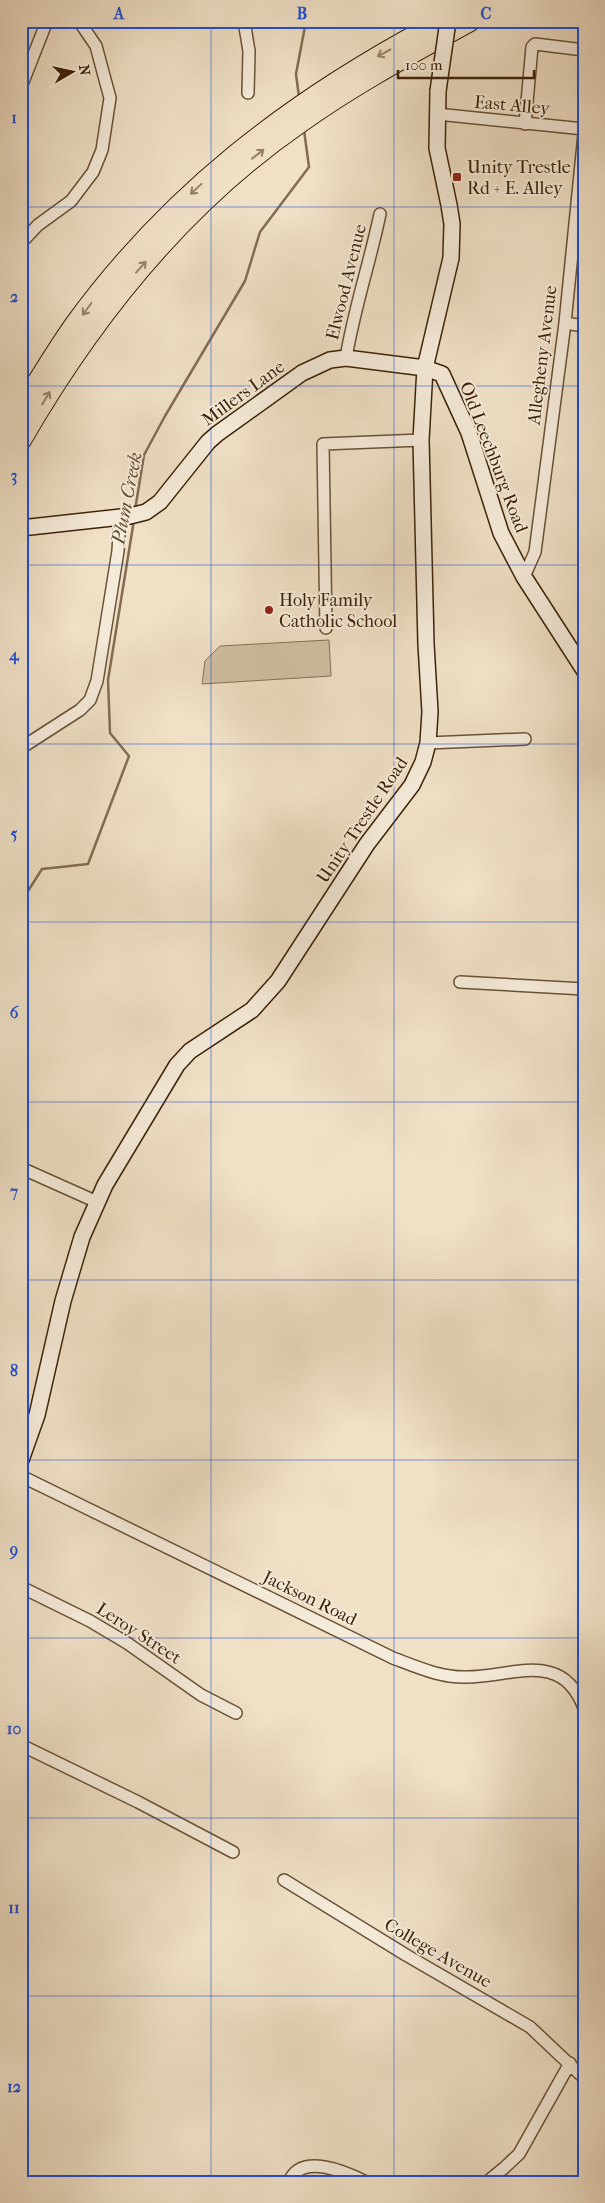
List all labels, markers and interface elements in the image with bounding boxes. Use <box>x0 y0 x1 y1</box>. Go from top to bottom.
text: A <box>113 4 125 23</box>
text: B <box>297 4 307 23</box>
text: C <box>481 4 492 23</box>
north arrow <box>48 48 98 98</box>
one-way arrow <box>376 48 391 58</box>
scale bar <box>398 48 534 80</box>
text: 100 m <box>405 56 443 74</box>
text: N <box>75 63 94 77</box>
street label: East Alley <box>473 92 552 119</box>
text: 1 <box>11 108 17 127</box>
one-way arrow <box>251 149 265 159</box>
place label: Unity Trestle Rd + E. Alley <box>467 157 571 199</box>
marker: Unity Trestle Rd + E. Alley <box>451 171 463 183</box>
one-way arrow <box>189 183 202 195</box>
street label: Elwood Avenue <box>322 222 371 342</box>
one-way arrow <box>135 260 147 273</box>
street label: Allegheny Avenue <box>523 284 561 427</box>
text: 2 <box>10 287 18 306</box>
one-way arrow <box>82 302 92 316</box>
street label: Millers Lane <box>198 356 289 430</box>
street label: Old Leechburg Road <box>455 379 532 536</box>
one-way arrow <box>41 391 51 405</box>
water label: Plum Creek <box>107 450 147 547</box>
text: 3 <box>11 466 17 486</box>
place label: Holy Family Catholic School <box>279 590 397 632</box>
marker: Holy Family Catholic School <box>263 604 275 616</box>
text: 4 <box>8 645 20 665</box>
street label: Unity Trestle Road <box>312 753 412 887</box>
text: 5 <box>11 824 18 843</box>
text: 6 <box>10 1003 19 1022</box>
text: 7 <box>9 1182 18 1201</box>
text: 8 <box>10 1361 18 1380</box>
text: 9 <box>9 1540 18 1560</box>
street label: Jackson Road <box>258 1566 360 1630</box>
street label: Leroy Street <box>92 1598 186 1669</box>
text: 10 <box>7 1719 21 1738</box>
text: 11 <box>8 1898 20 1917</box>
street label: College Avenue <box>380 1914 495 1993</box>
text: 12 <box>7 2077 21 2096</box>

